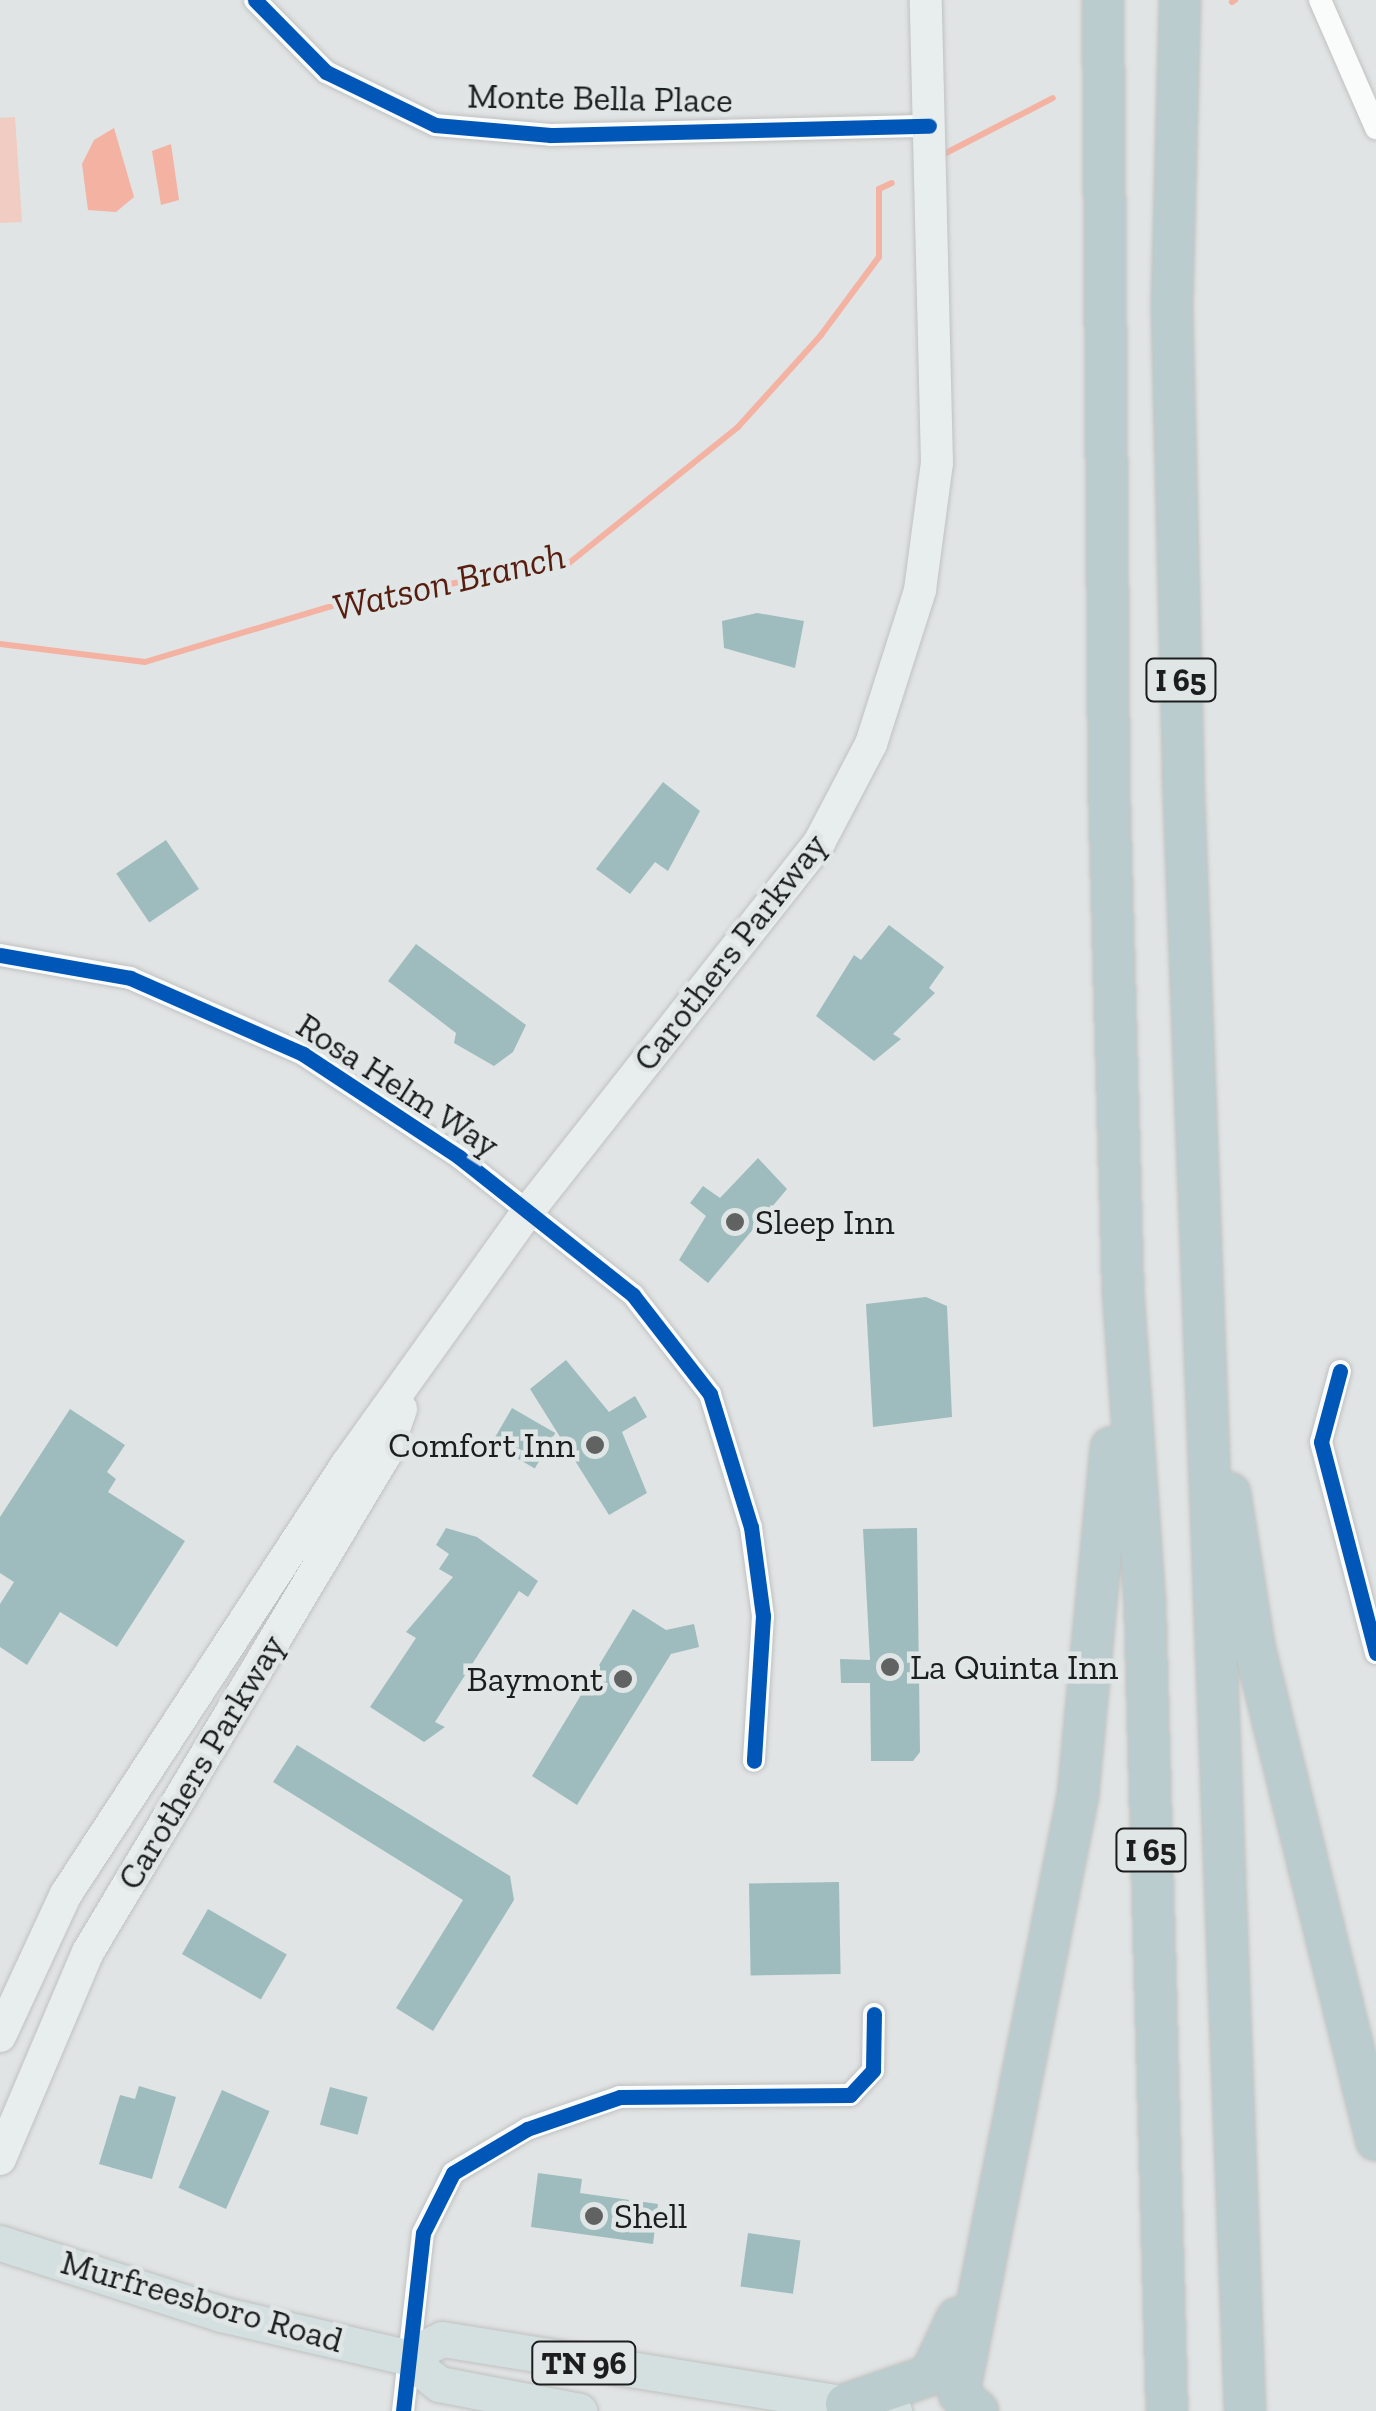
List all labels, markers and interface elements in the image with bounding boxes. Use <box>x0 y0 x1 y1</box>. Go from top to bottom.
street label: Monte Bella Place <box>467 75 733 121</box>
water label: Watson Branch <box>328 533 570 631</box>
road number: I 65 <box>1144 653 1218 707</box>
street label: Carothers Parkway <box>624 825 836 1079</box>
street label: Rosa Helm Way <box>288 1004 508 1166</box>
place label: Sleep Inn <box>755 1201 894 1243</box>
marker: Sleep Inn <box>724 1211 746 1233</box>
place label: Comfort Inn <box>388 1424 575 1466</box>
marker: Comfort Inn <box>584 1434 606 1456</box>
street label: Carothers Parkway <box>108 1627 294 1897</box>
place label: La Quinta Inn <box>910 1646 1118 1688</box>
marker: La Quinta Inn <box>879 1656 901 1678</box>
place label: Baymont <box>467 1658 603 1700</box>
marker: Baymont <box>612 1668 634 1690</box>
road number: I 65 <box>1114 1823 1188 1877</box>
place label: Shell <box>614 2195 687 2237</box>
marker: Shell <box>583 2205 605 2227</box>
street label: Murfreesboro Road <box>56 2241 348 2361</box>
road number: TN 96 <box>529 2336 639 2390</box>

